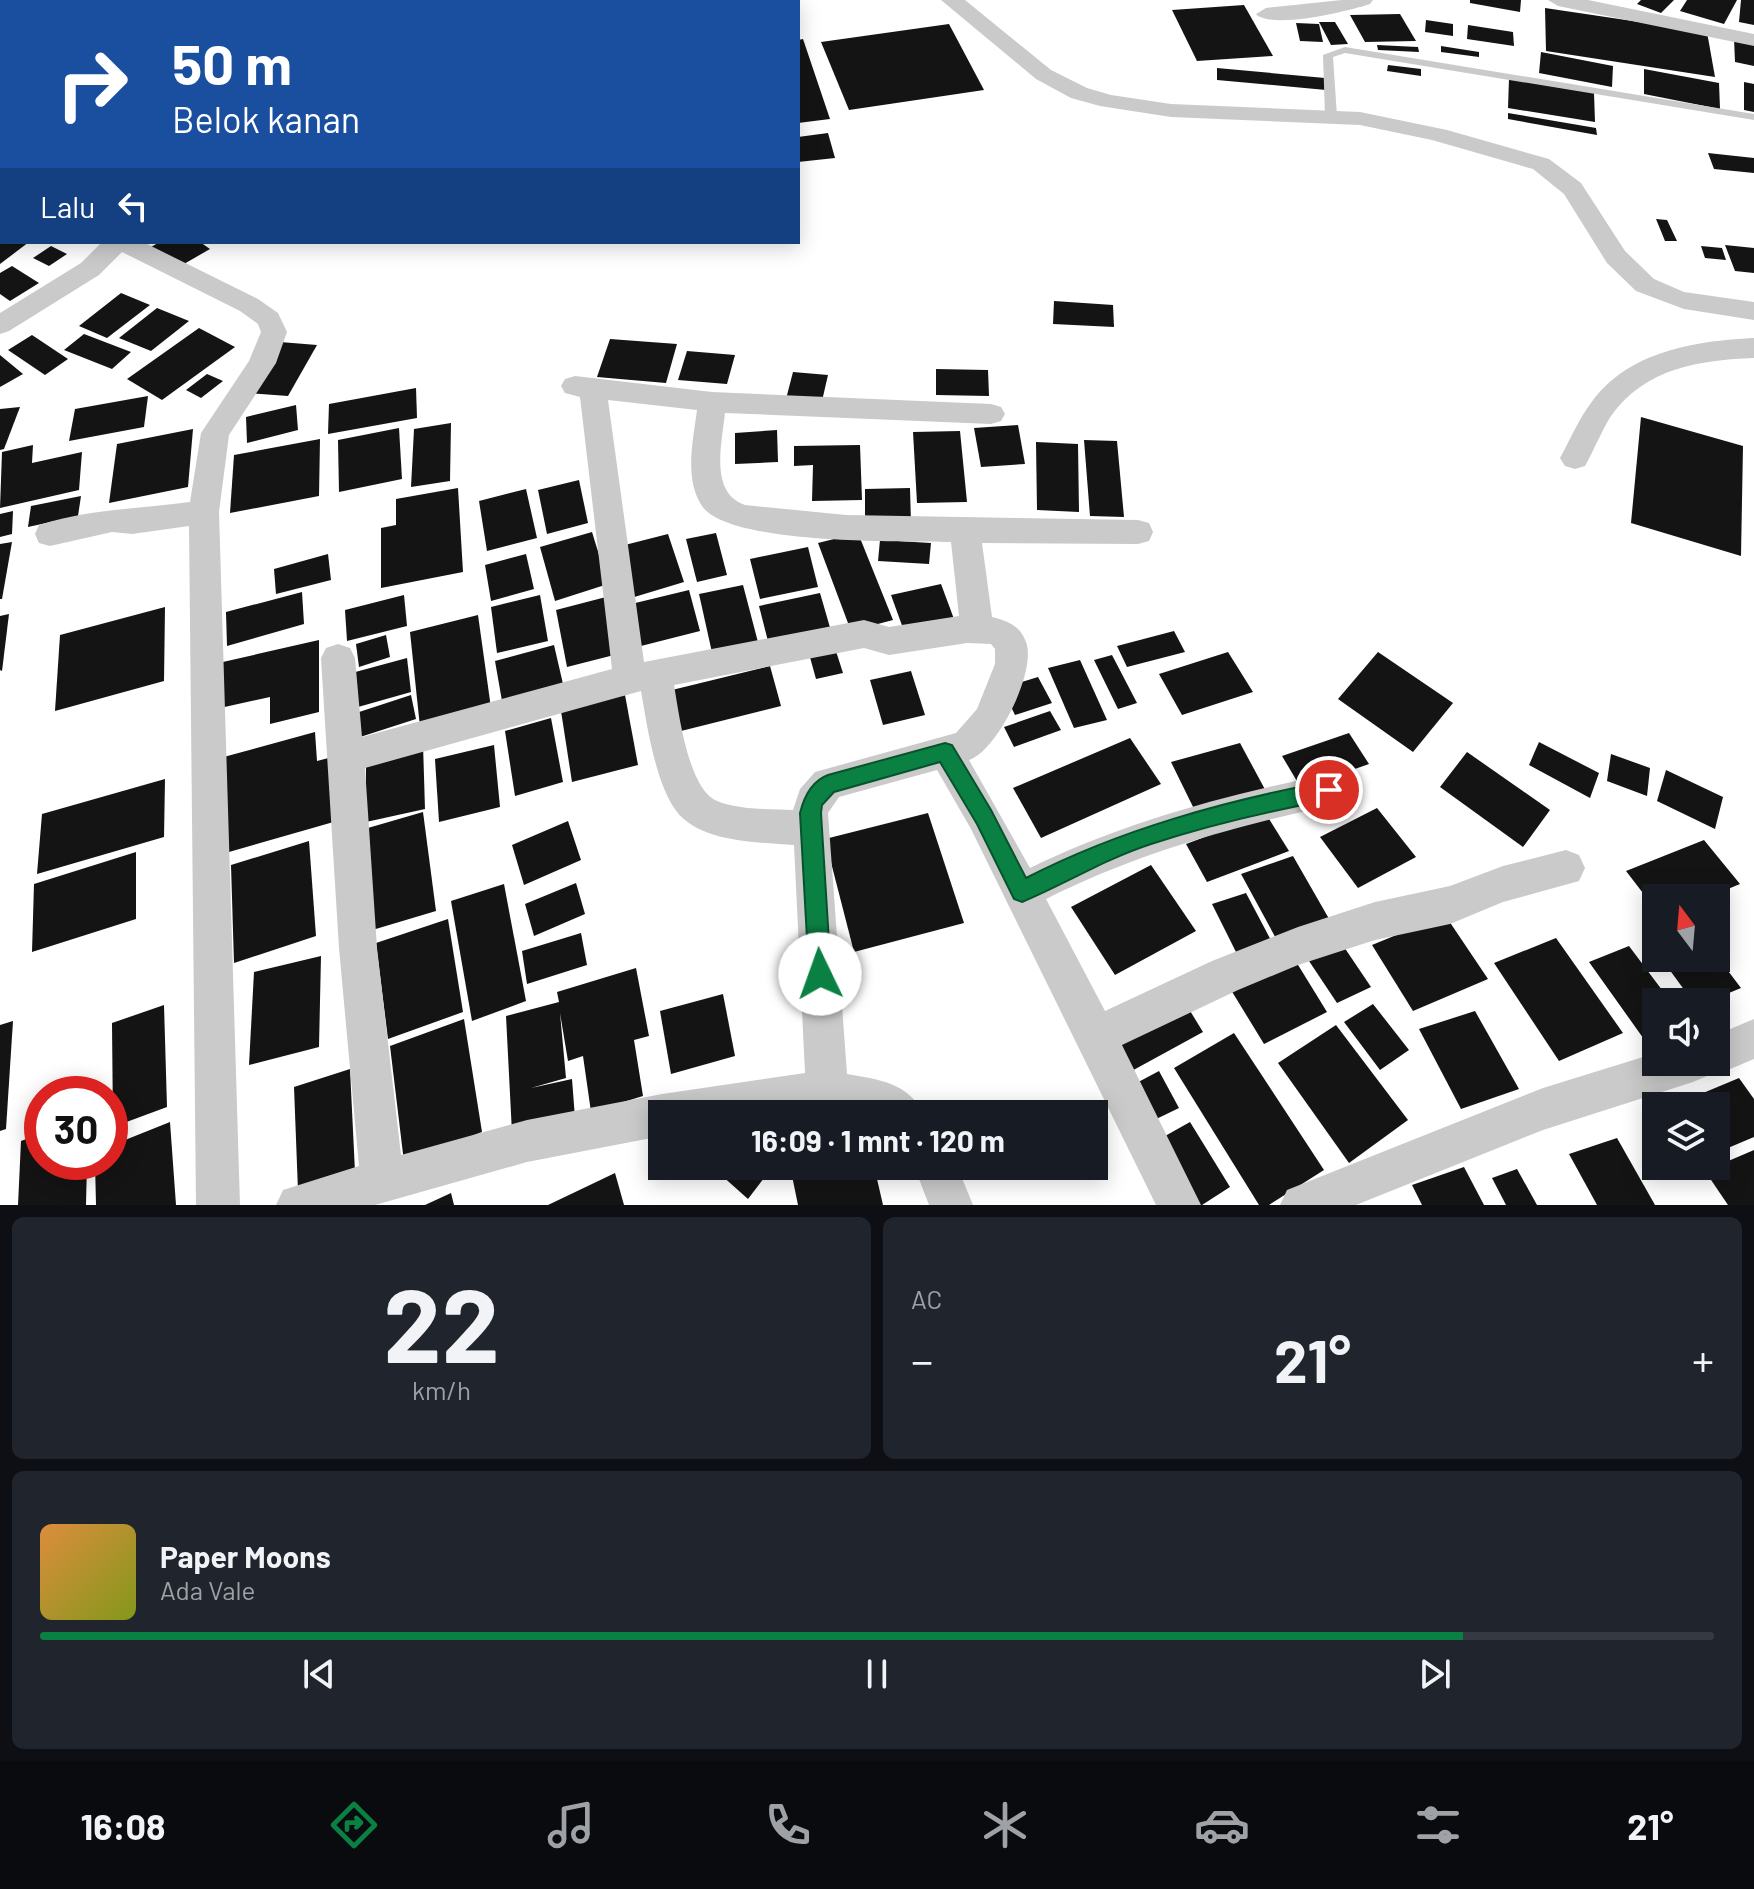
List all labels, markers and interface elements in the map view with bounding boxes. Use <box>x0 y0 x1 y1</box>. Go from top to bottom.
text: 50 m <box>172 29 292 96</box>
icon: right <box>40 32 144 136</box>
text: Belok kanan <box>172 97 360 140</box>
icon: left <box>111 184 155 228</box>
text: Lalu <box>40 188 95 224</box>
pin <box>1295 756 1363 824</box>
icon: arrive <box>1307 768 1351 812</box>
north arrow <box>1642 884 1730 972</box>
map controls <box>1642 884 1730 1180</box>
position arrow <box>778 932 862 1016</box>
button: sound <box>1642 988 1730 1076</box>
speed limit sign: 30 <box>24 1076 128 1180</box>
button: layers <box>1642 1092 1730 1180</box>
text: 16:09 · 1 mnt · 120 m <box>751 1122 1005 1158</box>
text: 22 <box>383 1259 500 1384</box>
text: AC <box>911 1283 942 1314</box>
text: 21° <box>1274 1323 1351 1395</box>
text: − <box>911 1333 933 1386</box>
text: + <box>1692 1333 1714 1386</box>
text: km/h <box>412 1374 471 1405</box>
text: Paper Moons <box>160 1538 331 1574</box>
text: Ada Vale <box>160 1574 255 1605</box>
icon: previous <box>297 1652 341 1696</box>
icon: pause <box>855 1652 899 1696</box>
icon: next <box>1413 1652 1457 1696</box>
icon: directions <box>326 1797 382 1853</box>
icon: music <box>543 1797 599 1853</box>
icon: phone <box>760 1797 816 1853</box>
icon: climate <box>977 1797 1033 1853</box>
icon: car <box>1194 1797 1250 1853</box>
icon: filters <box>1410 1797 1466 1853</box>
text: 16:08 <box>80 1804 166 1847</box>
text: 21° <box>1627 1804 1674 1847</box>

